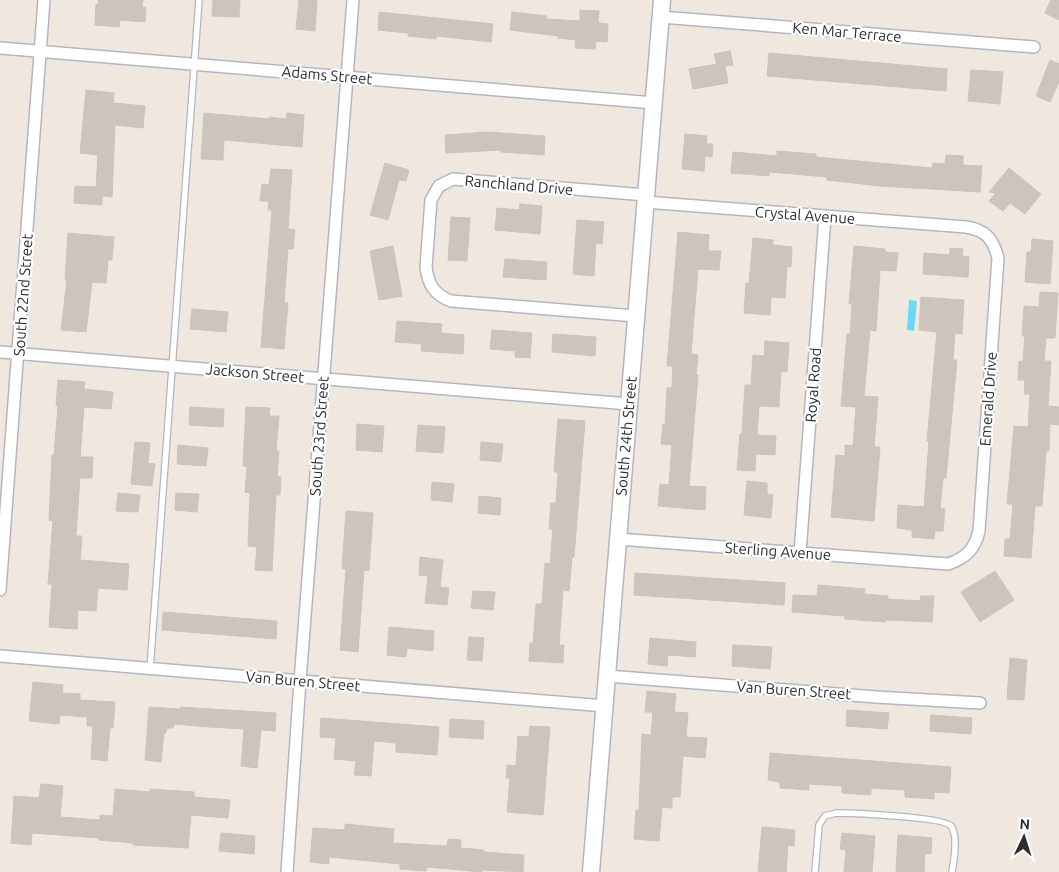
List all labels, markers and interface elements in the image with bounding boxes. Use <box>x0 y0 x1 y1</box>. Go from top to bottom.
street label: Ken Mar Terrace <box>792 19 902 45</box>
street label: Adams Street <box>281 63 373 87</box>
street label: Ranchland Drive <box>464 172 574 198</box>
street label: Crystal Avenue <box>754 203 856 227</box>
street label: South 22nd Street <box>10 233 36 357</box>
street label: Royal Road <box>802 347 824 423</box>
street label: Emerald Drive <box>976 351 1000 447</box>
street label: Jackson Street <box>205 360 305 386</box>
street label: South 24th Street <box>612 375 640 496</box>
street label: South 23rd Street <box>306 376 332 496</box>
street label: Sterling Avenue <box>724 539 832 563</box>
street label: Van Buren Street <box>245 668 361 694</box>
street label: Van Buren Street <box>736 678 852 702</box>
north arrow <box>999 812 1049 862</box>
text: N <box>1019 816 1031 832</box>

